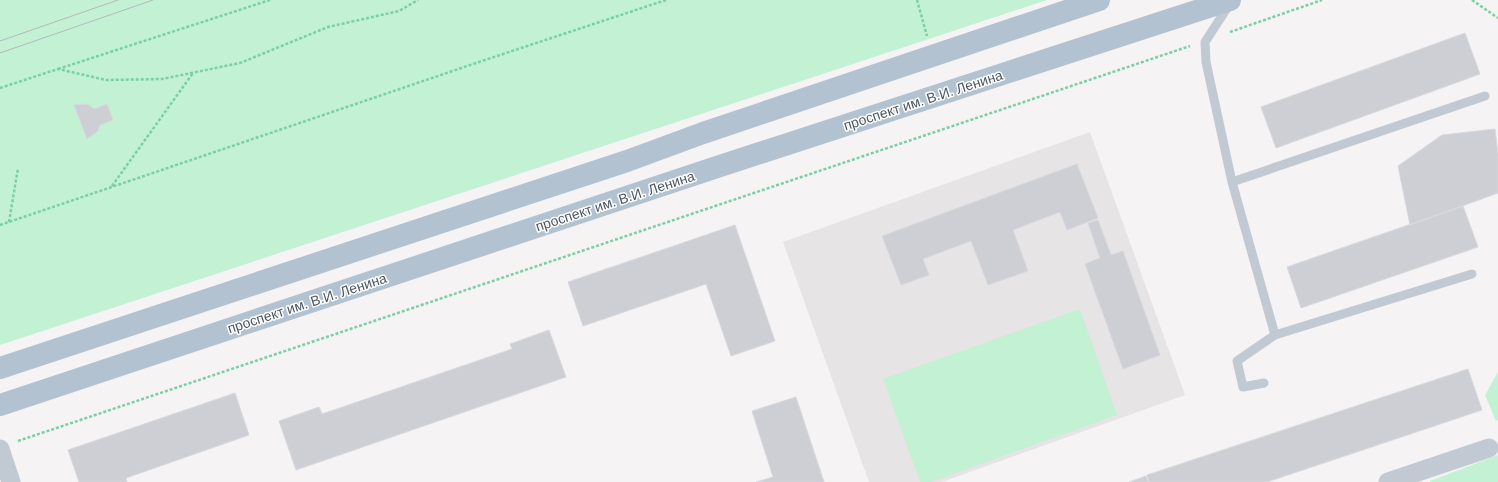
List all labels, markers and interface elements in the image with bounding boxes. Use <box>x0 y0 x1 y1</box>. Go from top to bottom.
street label: проспект им. В.И. Ленина <box>841 67 1005 133</box>
street label: проспект им. В.И. Ленина <box>533 168 697 234</box>
street label: проспект им. В.И. Ленина <box>225 270 389 336</box>

